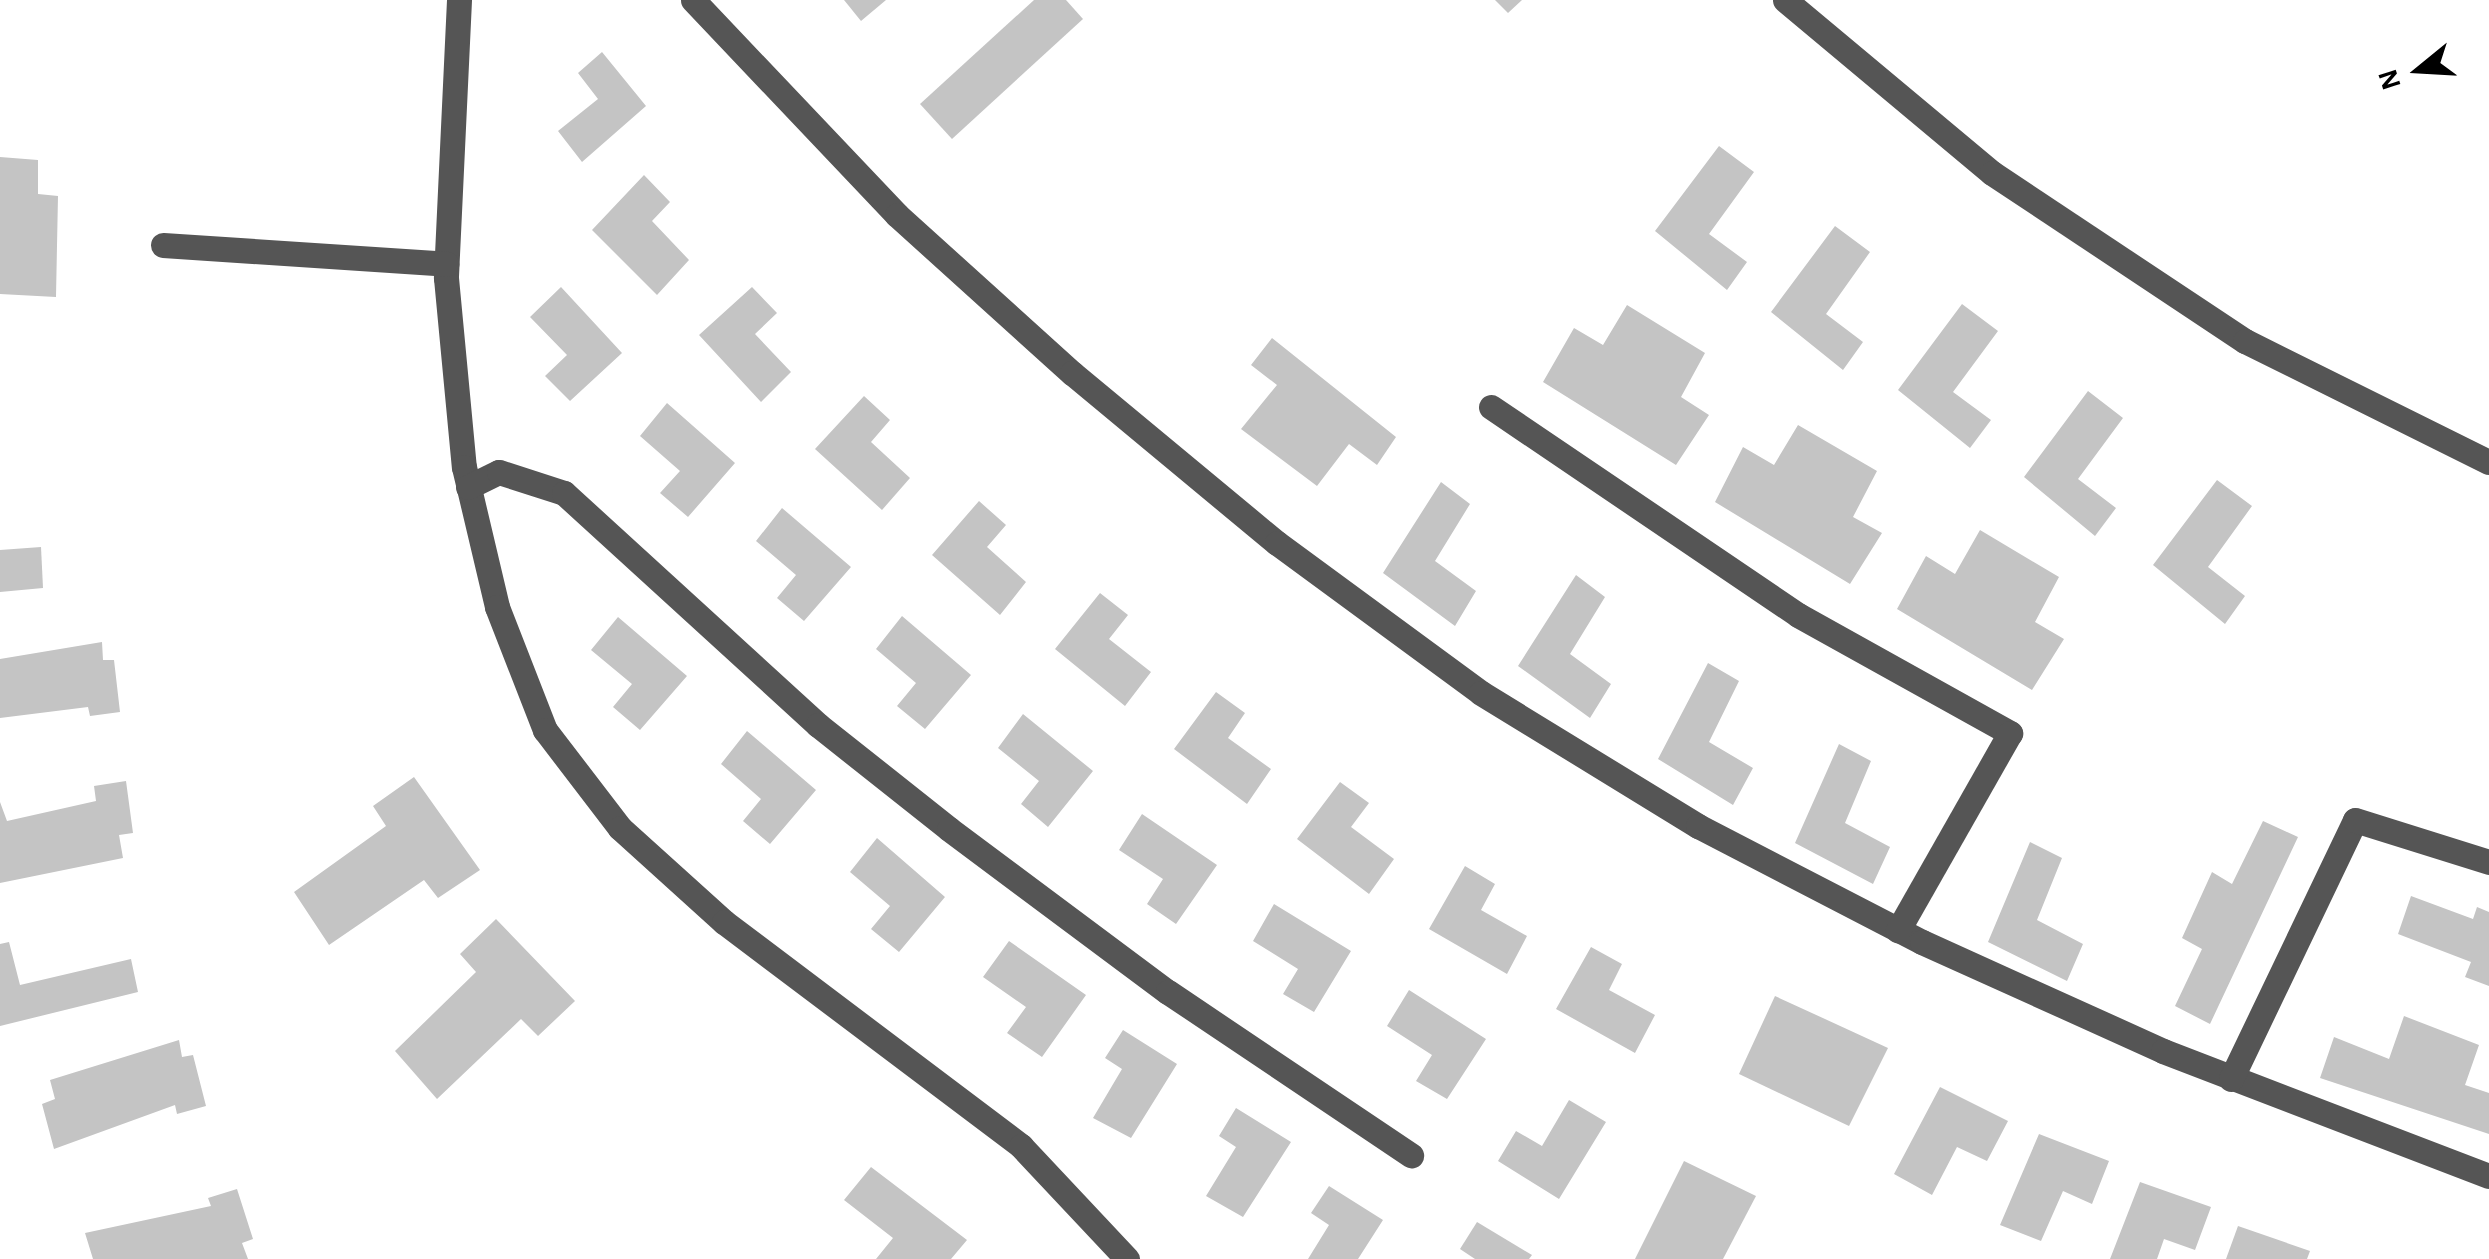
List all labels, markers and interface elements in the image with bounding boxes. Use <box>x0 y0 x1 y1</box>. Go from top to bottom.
north arrow <box>2369 20 2469 120</box>
text: N <box>2374 66 2407 93</box>

